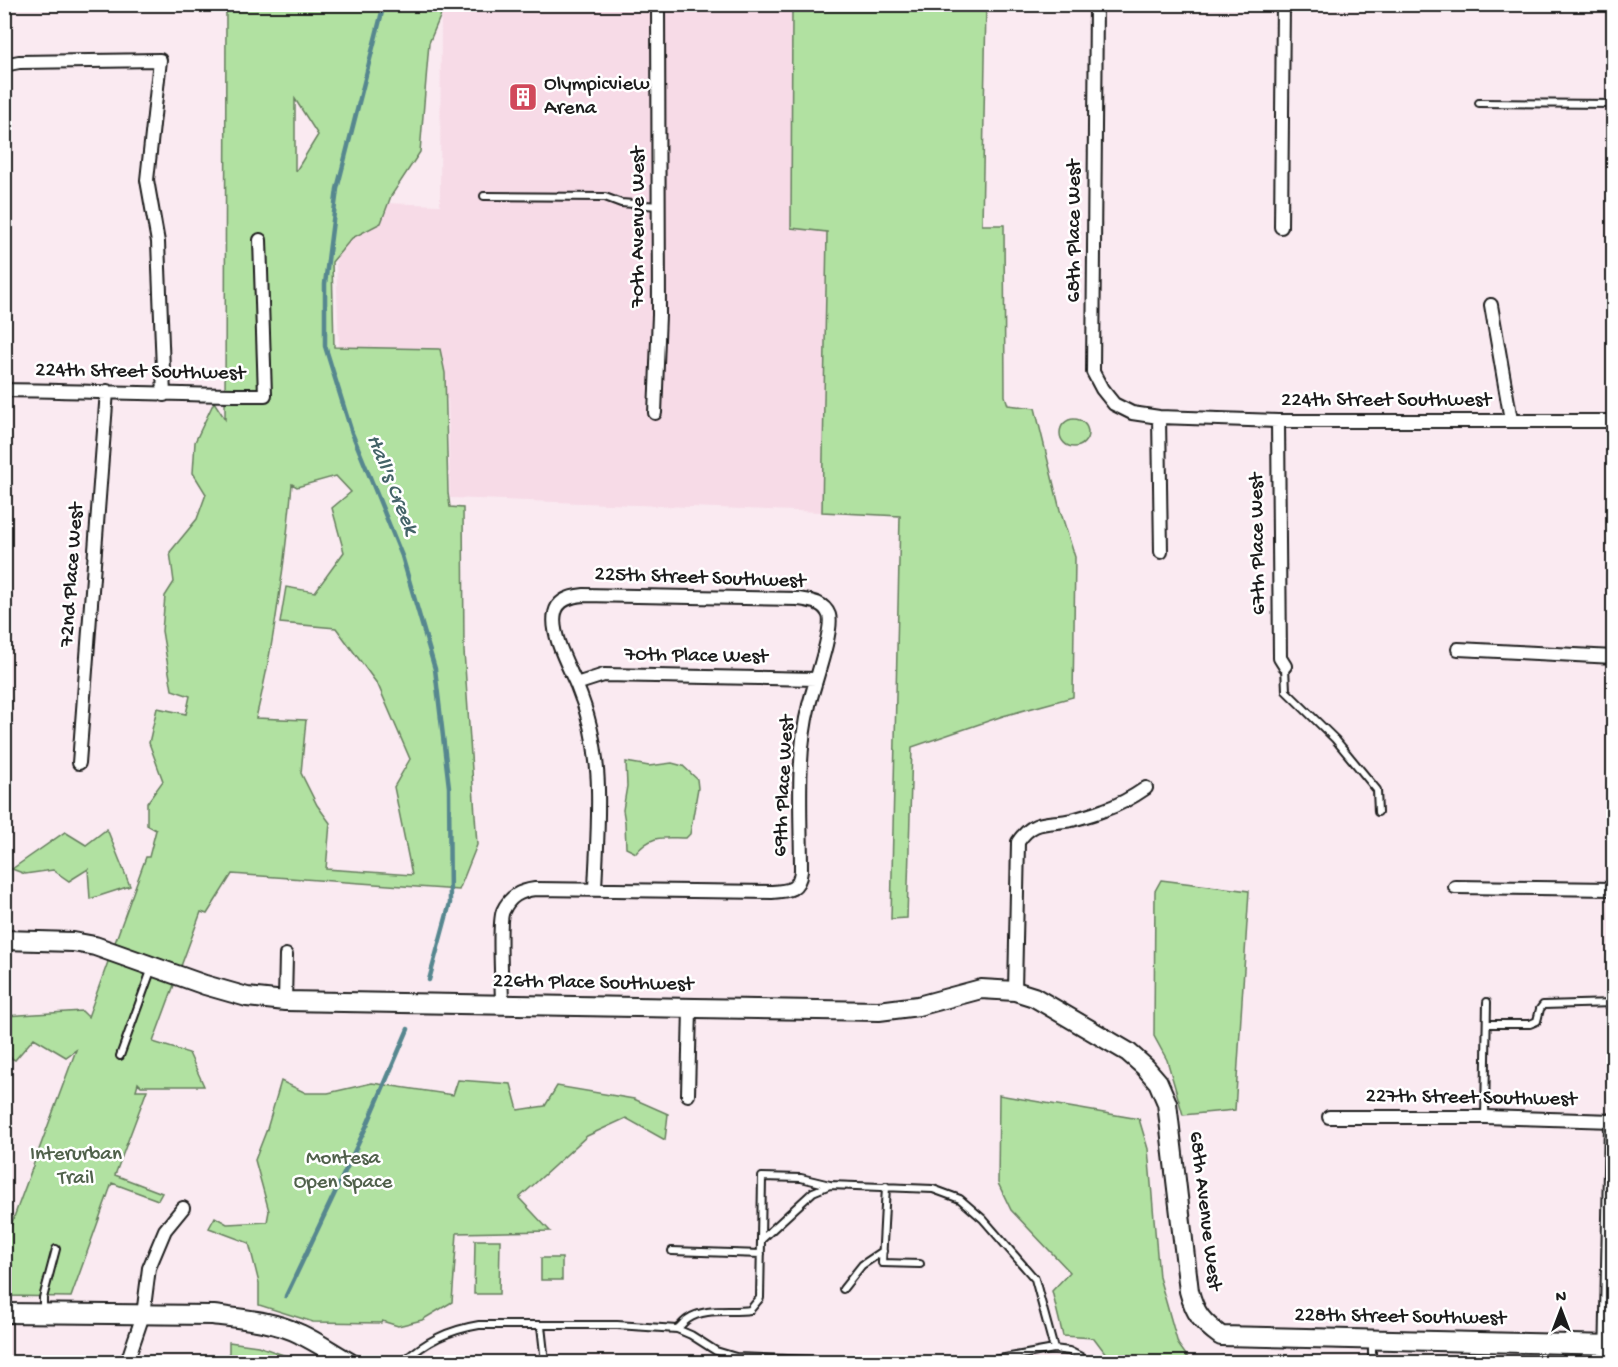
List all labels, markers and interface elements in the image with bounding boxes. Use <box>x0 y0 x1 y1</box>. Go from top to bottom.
place label: Olympicview Arena <box>544 73 650 122</box>
building icon: Olympicview Arena <box>507 81 539 113</box>
street label: 70th Avenue West <box>627 144 652 308</box>
street label: 68th Place West <box>1063 157 1088 302</box>
street label: 224th Street Southwest <box>35 359 248 387</box>
street label: 224th Street Southwest <box>1281 389 1493 414</box>
water label: Hall's Creek <box>359 431 424 541</box>
street label: 67th Place West <box>1245 470 1273 615</box>
street label: 72nd Place West <box>55 500 91 649</box>
street label: 225th Street Southwest <box>594 563 808 595</box>
street label: 70th Place West <box>623 643 770 671</box>
street label: 69th Place West <box>769 712 801 857</box>
street label: 226th Place Southwest <box>492 970 696 998</box>
street label: 227th Street Southwest <box>1365 1085 1579 1113</box>
street label: 68th Avenue West <box>1182 1130 1226 1294</box>
park label: Interurban Trail <box>30 1143 122 1192</box>
park label: Montesa Open Space <box>294 1147 393 1196</box>
north arrow <box>1531 1280 1591 1340</box>
text: N <box>1556 1289 1567 1308</box>
street label: 228th Street Southwest <box>1294 1304 1508 1332</box>

